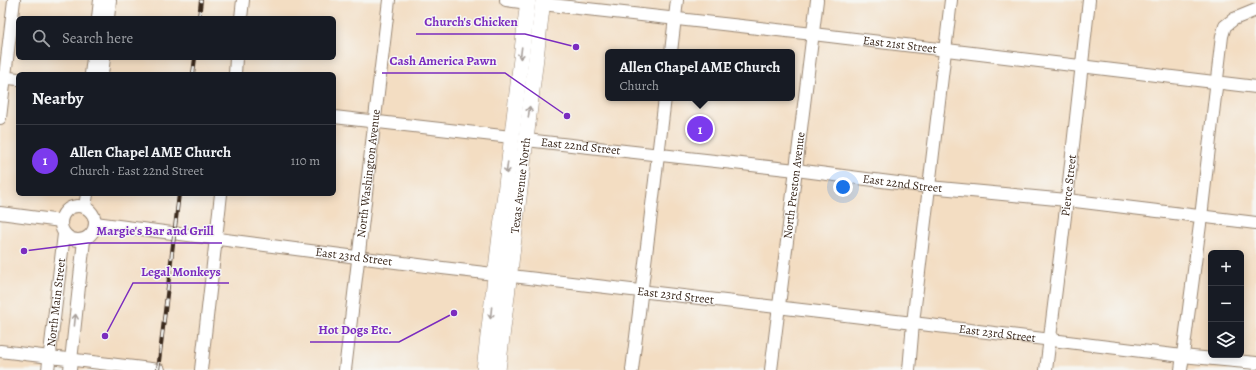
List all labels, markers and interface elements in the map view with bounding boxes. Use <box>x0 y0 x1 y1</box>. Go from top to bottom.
callout: Church's Chicken <box>416 9 525 34</box>
text: Church's Chicken <box>424 13 518 30</box>
search box <box>16 16 336 60</box>
icon: search <box>30 27 52 49</box>
text: Search here <box>62 28 133 48</box>
street label: East 21st Street <box>862 32 938 57</box>
one-way arrow <box>518 46 525 59</box>
callout: Cash America Pawn <box>382 48 505 73</box>
popup <box>605 49 795 101</box>
text: Cash America Pawn <box>389 52 497 69</box>
text: Allen Chapel AME Church <box>619 57 781 77</box>
text: Church <box>619 77 659 94</box>
text: Nearby <box>32 87 83 110</box>
one-way arrow <box>525 106 533 119</box>
street label: North Washington Avenue <box>353 108 384 239</box>
pin: 1 <box>687 114 713 144</box>
street label: North Preston Avenue <box>779 131 809 240</box>
street label: East 22nd Street <box>540 134 621 158</box>
street label: Texas Avenue North <box>507 136 534 234</box>
text: Allen Chapel AME Church <box>70 142 231 162</box>
text: 1 <box>43 152 47 169</box>
text: 110 m <box>291 152 320 169</box>
street label: Pierce Street <box>1057 154 1080 217</box>
one-way arrow <box>504 161 511 174</box>
text: Church · East 22nd Street <box>70 162 204 179</box>
street label: East 22nd Street <box>862 171 943 196</box>
your location <box>833 177 853 197</box>
callout: Margie's Bar and Grill <box>88 218 222 243</box>
text: Margie's Bar and Grill <box>96 222 214 239</box>
street label: East 23rd Street <box>314 244 393 270</box>
map controls <box>1208 250 1244 358</box>
button: + <box>1208 250 1244 286</box>
street label: North Main Street <box>43 257 69 348</box>
callout: Legal Monkeys <box>133 258 229 283</box>
text: Legal Monkeys <box>141 263 221 280</box>
street label: East 23rd Street <box>636 283 715 308</box>
button: − <box>1208 286 1244 322</box>
one-way arrow <box>487 306 494 319</box>
one-way arrow <box>72 314 79 327</box>
callout: Hot Dogs Etc. <box>310 317 399 342</box>
text: Hot Dogs Etc. <box>318 321 392 338</box>
street label: East 23rd Street <box>958 321 1037 346</box>
button: layers <box>1208 322 1244 358</box>

